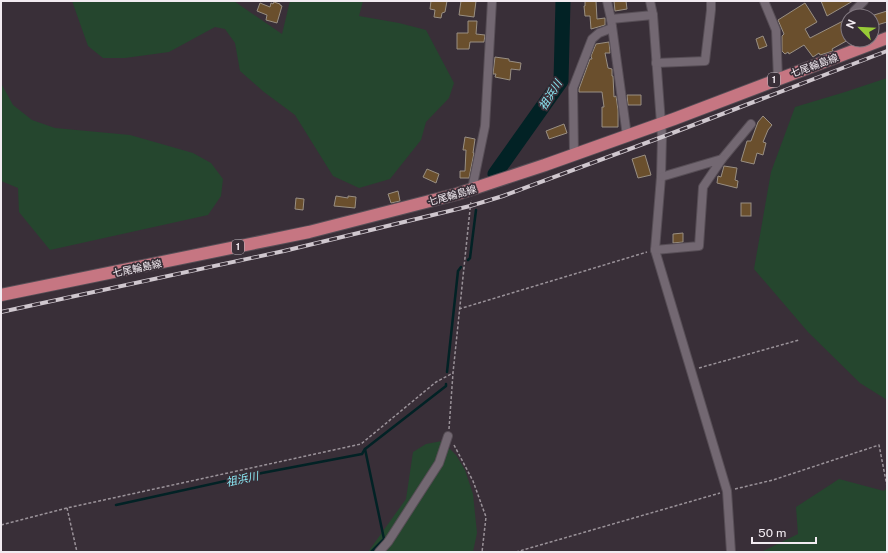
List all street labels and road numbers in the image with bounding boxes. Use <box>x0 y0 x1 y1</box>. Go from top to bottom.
street label: 七尾輪島線 <box>788 51 840 79</box>
road number: 1 <box>768 73 780 87</box>
street label: 七尾輪島線 <box>426 182 478 208</box>
road number: 1 <box>232 240 244 254</box>
street label: 七尾輪島線 <box>111 257 163 279</box>

